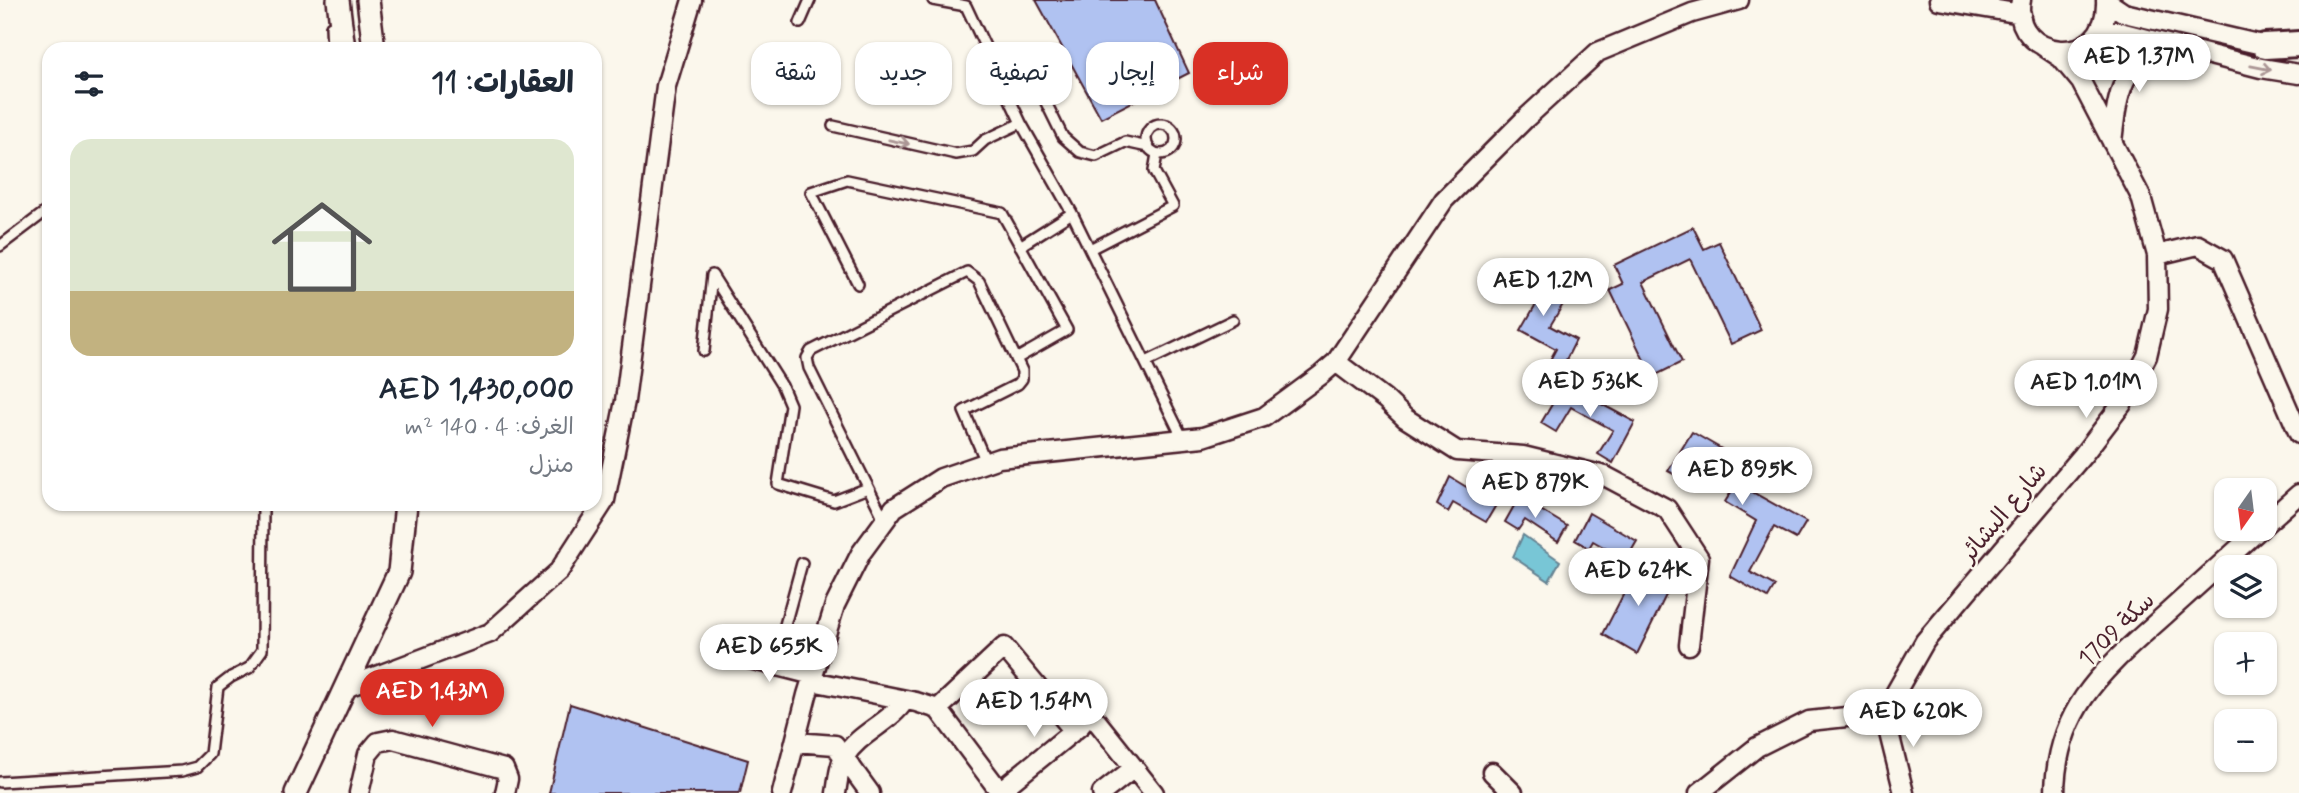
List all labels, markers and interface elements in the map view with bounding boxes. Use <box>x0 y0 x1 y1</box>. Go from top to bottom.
pin: AED 1.37M <box>2059 34 2219 94</box>
chip: شقة <box>751 42 841 105</box>
chip: جديد <box>855 42 952 105</box>
chip: تصفية <box>966 42 1072 105</box>
chip: إيجار <box>1086 42 1179 105</box>
chip: شراء <box>1193 42 1288 105</box>
text: AED 1.37M <box>2084 42 2194 72</box>
one-way arrow <box>2249 61 2272 75</box>
text: العقارات: 11 <box>431 64 574 103</box>
icon: filters <box>70 65 108 103</box>
one-way arrow <box>887 135 910 149</box>
icon: home <box>259 184 385 310</box>
pin: AED 1.2M <box>1471 258 1615 318</box>
text: AED 1.2M <box>1493 266 1593 296</box>
pin: AED 536K <box>1518 360 1662 419</box>
pin: AED 1.01M <box>2006 360 2166 420</box>
text: AED 536K <box>1538 367 1642 397</box>
text: AED 1.01M <box>2030 368 2142 398</box>
text: AED 1,430,000 <box>379 370 574 409</box>
text: الغرف: 4 · 140 m² <box>405 413 574 443</box>
pin: AED 895K <box>1670 448 1814 507</box>
text: منزل <box>529 451 574 481</box>
text: AED 895K <box>1687 455 1797 485</box>
street label: شارع البشائر <box>1952 457 2055 571</box>
pin: AED 879K <box>1463 461 1607 520</box>
text: AED 879K <box>1482 468 1588 498</box>
north arrow <box>2214 478 2277 541</box>
map controls <box>2214 478 2277 772</box>
pin: AED 624K <box>1566 548 1710 608</box>
button: layers <box>2214 555 2277 618</box>
text: AED 624K <box>1584 556 1692 586</box>
street label: سكة 1709 <box>2072 586 2162 674</box>
pin: AED 655K <box>697 624 841 684</box>
text: AED 655K <box>716 632 822 662</box>
button: + <box>2214 632 2277 695</box>
pin: AED 1.43M <box>352 670 512 729</box>
text: AED 1.43M <box>376 677 488 707</box>
pin: AED 1.54M <box>954 680 1114 739</box>
text: AED 1.54M <box>976 687 1092 717</box>
pin: AED 620K <box>1841 690 1985 749</box>
text: AED 620K <box>1859 697 1967 727</box>
button: − <box>2214 709 2277 772</box>

